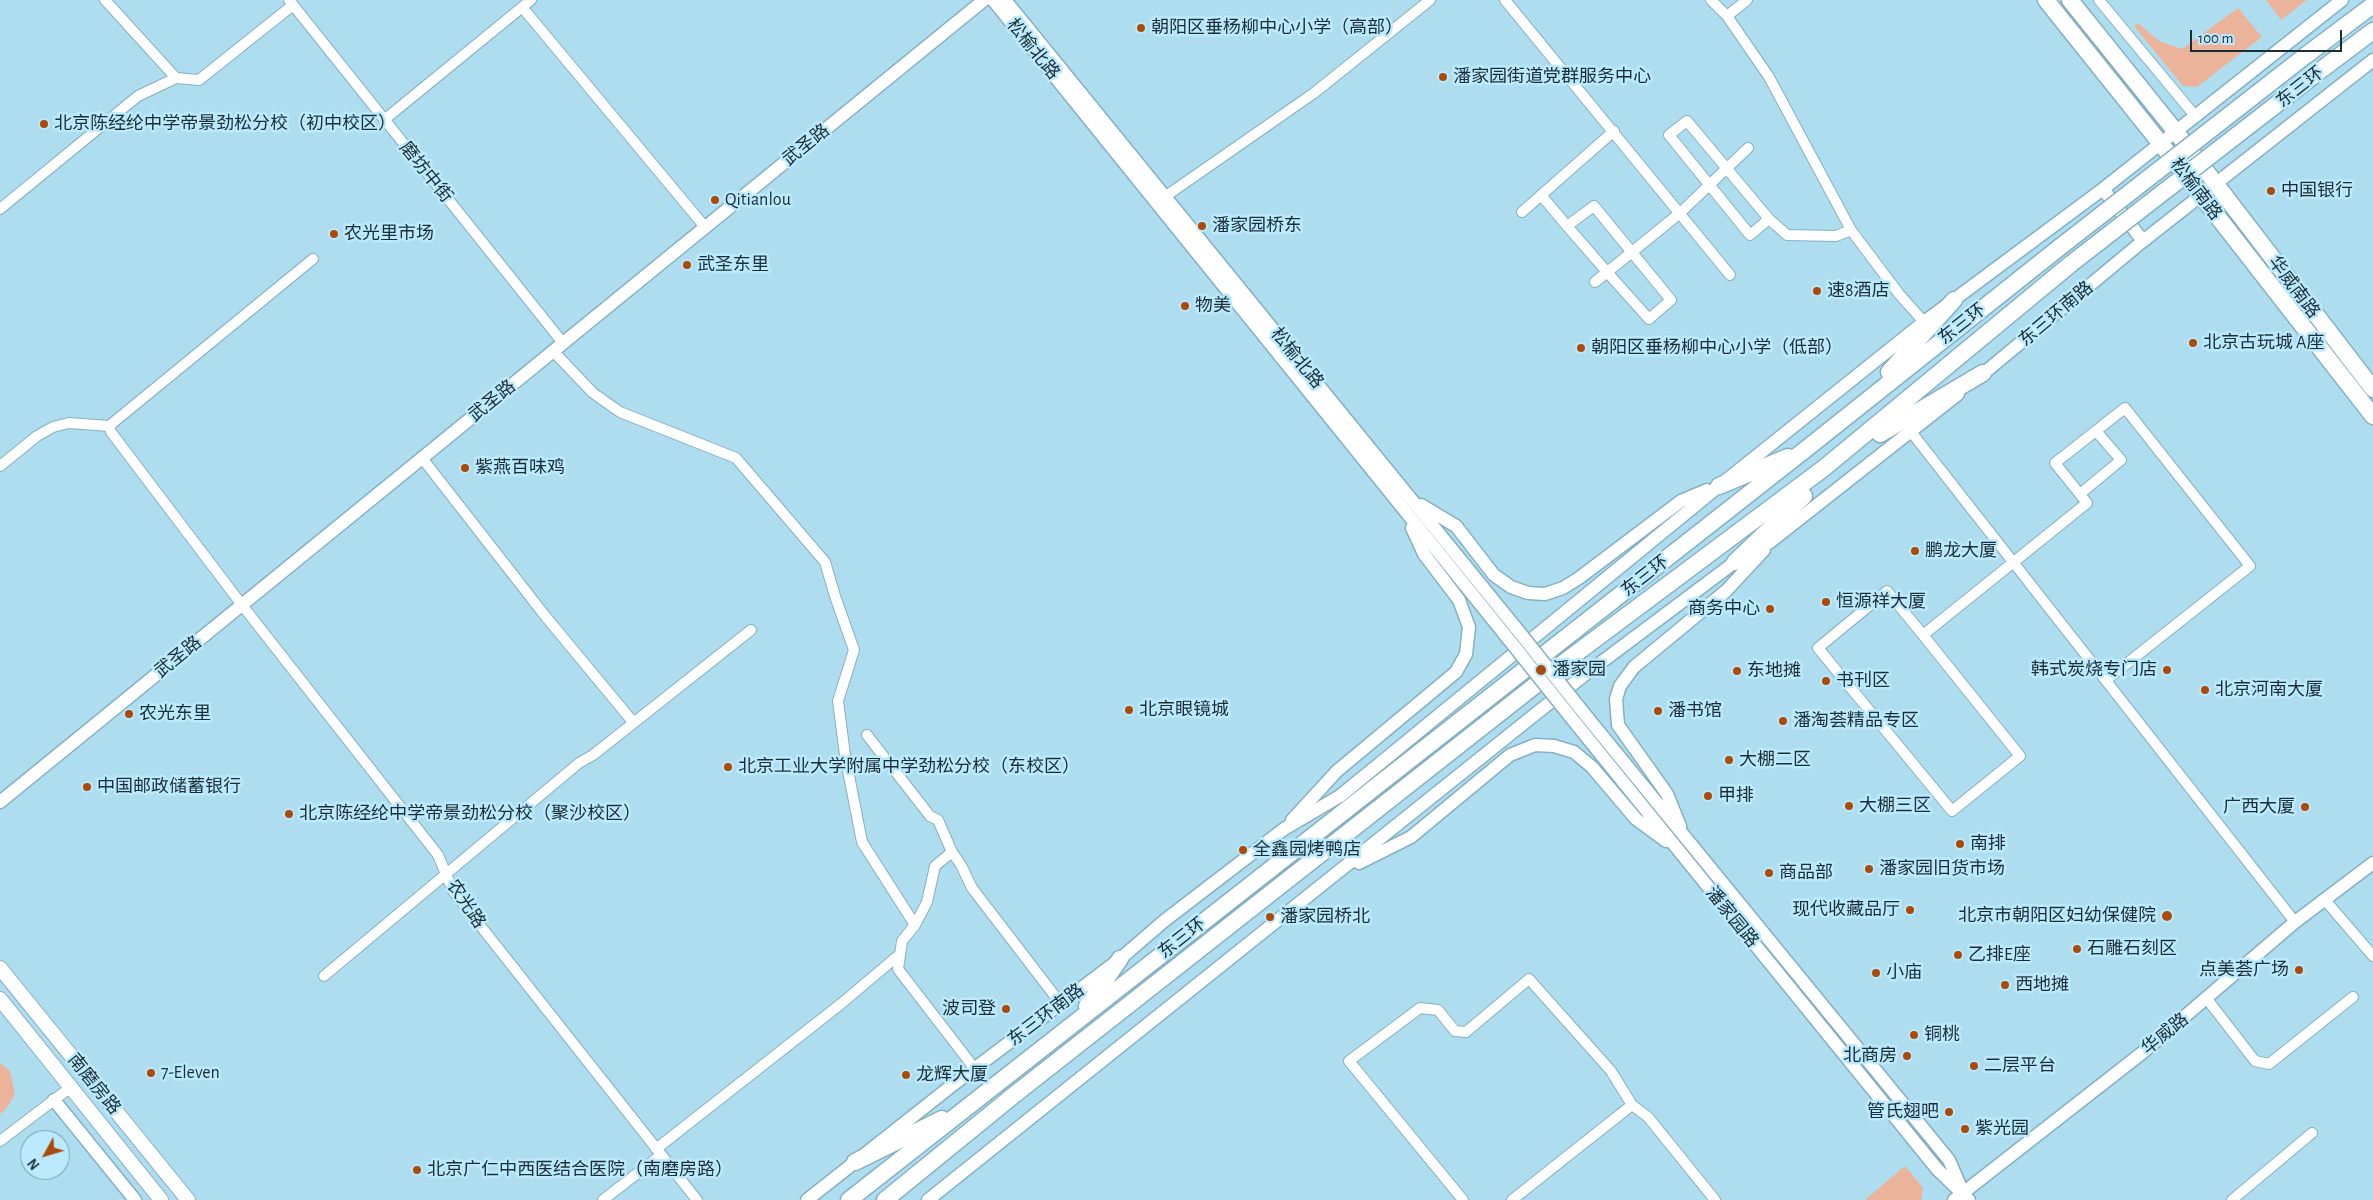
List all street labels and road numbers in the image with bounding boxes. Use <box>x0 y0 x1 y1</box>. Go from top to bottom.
street label: 松榆北路 <box>1002 14 1064 84</box>
street label: 东三环 <box>2272 62 2328 112</box>
street label: 武圣路 <box>778 120 834 170</box>
street label: 磨坊中街 <box>395 137 457 207</box>
street label: 松榆南路 <box>2166 154 2226 224</box>
street label: 华威南路 <box>2264 252 2324 322</box>
street label: 东三环南路 <box>2015 277 2097 351</box>
street label: 东三环 <box>1934 299 1990 349</box>
street label: 松榆北路 <box>1266 323 1328 393</box>
street label: 武圣路 <box>464 376 520 426</box>
street label: 东三环 <box>1617 551 1673 601</box>
street label: 武圣路 <box>150 632 206 682</box>
street label: 农光路 <box>442 876 490 932</box>
street label: 潘家园路 <box>1701 882 1763 952</box>
street label: 东三环 <box>1154 913 1210 963</box>
street label: 东三环南路 <box>1004 979 1088 1051</box>
street label: 华威路 <box>2137 1009 2193 1059</box>
street label: 南磨房路 <box>63 1049 125 1119</box>

